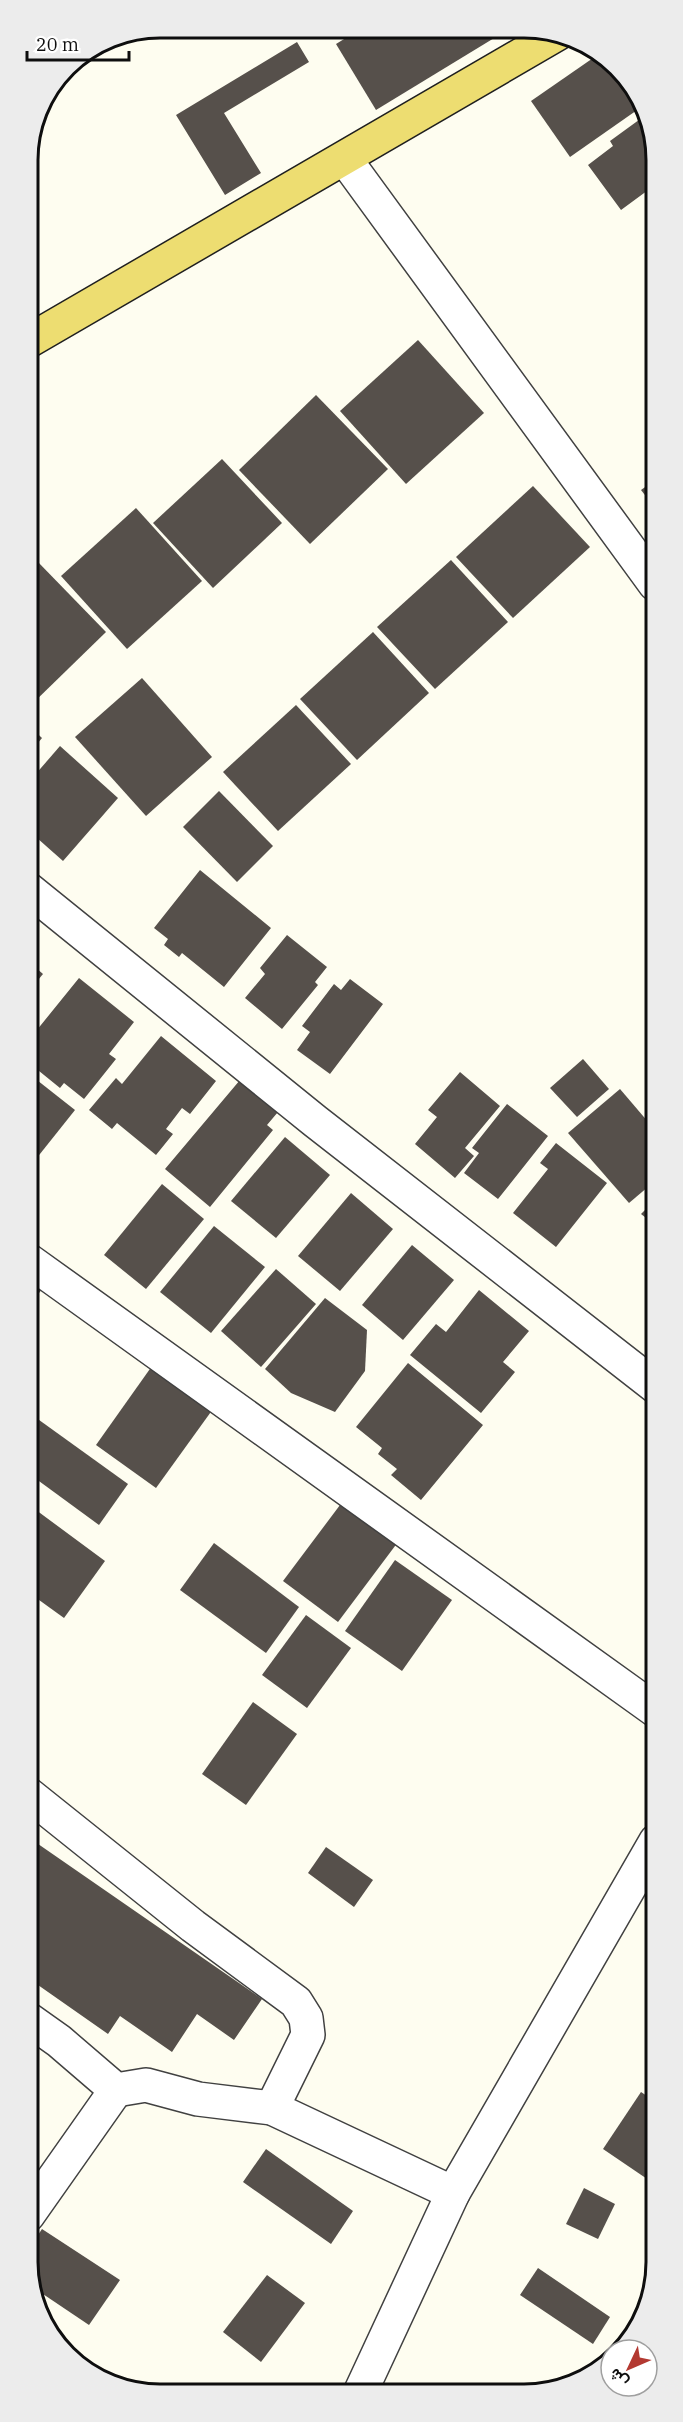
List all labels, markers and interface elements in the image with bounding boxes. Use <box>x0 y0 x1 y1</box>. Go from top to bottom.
scale bar <box>27 24 129 62</box>
text: 20 m <box>36 33 79 56</box>
north arrow <box>599 2338 659 2398</box>
text: ش <box>604 2365 632 2392</box>

